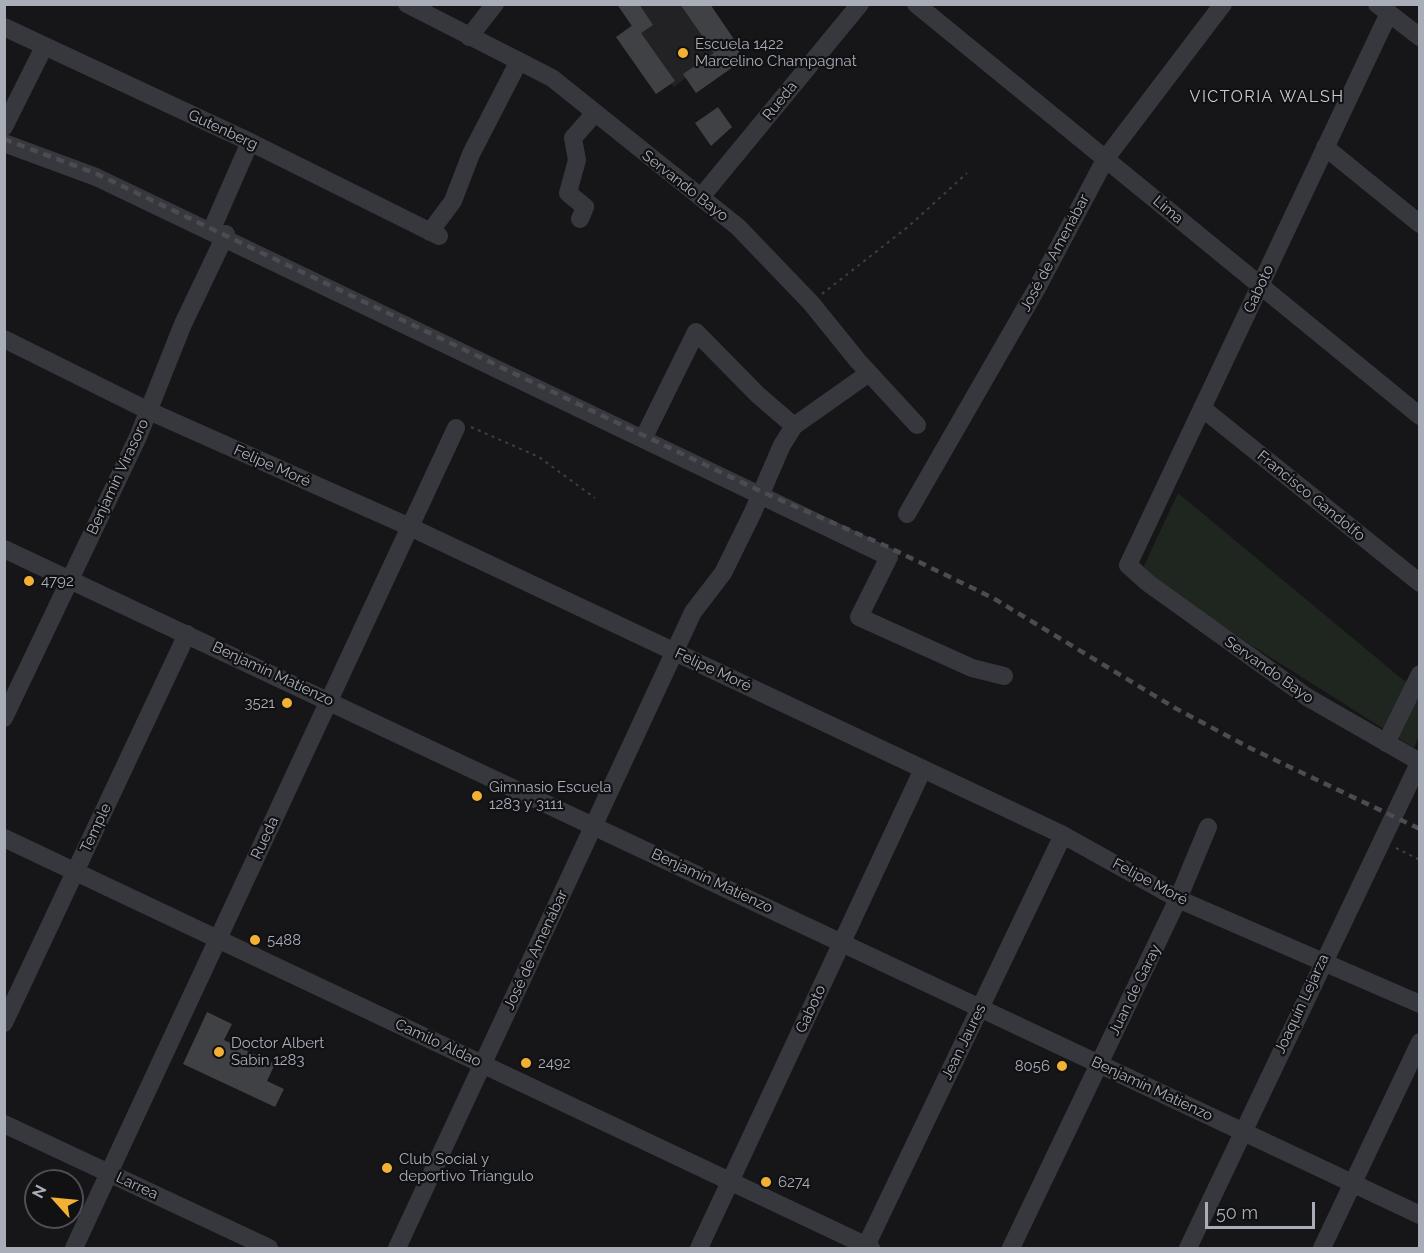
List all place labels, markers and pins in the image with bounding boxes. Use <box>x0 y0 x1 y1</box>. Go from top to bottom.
place label: Escuela 1422 Marcelino Champagnat <box>695 35 857 70</box>
marker: Escuela 1422 Marcelino Champagnat <box>676 46 690 60</box>
place label: 4792 <box>41 572 74 590</box>
marker: 4792 <box>22 574 36 588</box>
place label: 3521 <box>245 694 275 712</box>
marker: 3521 <box>280 696 294 710</box>
place label: Gimnasio Escuela 1283 y 3111 <box>489 778 612 813</box>
marker: Gimnasio Escuela 1283 y 3111 <box>470 789 484 803</box>
place label: 5488 <box>267 931 301 949</box>
marker: 5488 <box>248 933 262 947</box>
place label: Doctor Albert Sabin 1283 <box>231 1034 324 1069</box>
marker: Doctor Albert Sabin 1283 <box>212 1045 226 1059</box>
place label: 2492 <box>538 1054 571 1072</box>
marker: 2492 <box>519 1056 533 1070</box>
place label: 8056 <box>1015 1057 1050 1075</box>
marker: 8056 <box>1055 1059 1069 1073</box>
place label: Club Social y deportivo Triangulo <box>399 1150 534 1185</box>
marker: Club Social y deportivo Triangulo <box>380 1161 394 1175</box>
place label: 6274 <box>778 1173 810 1191</box>
marker: 6274 <box>759 1175 773 1189</box>

